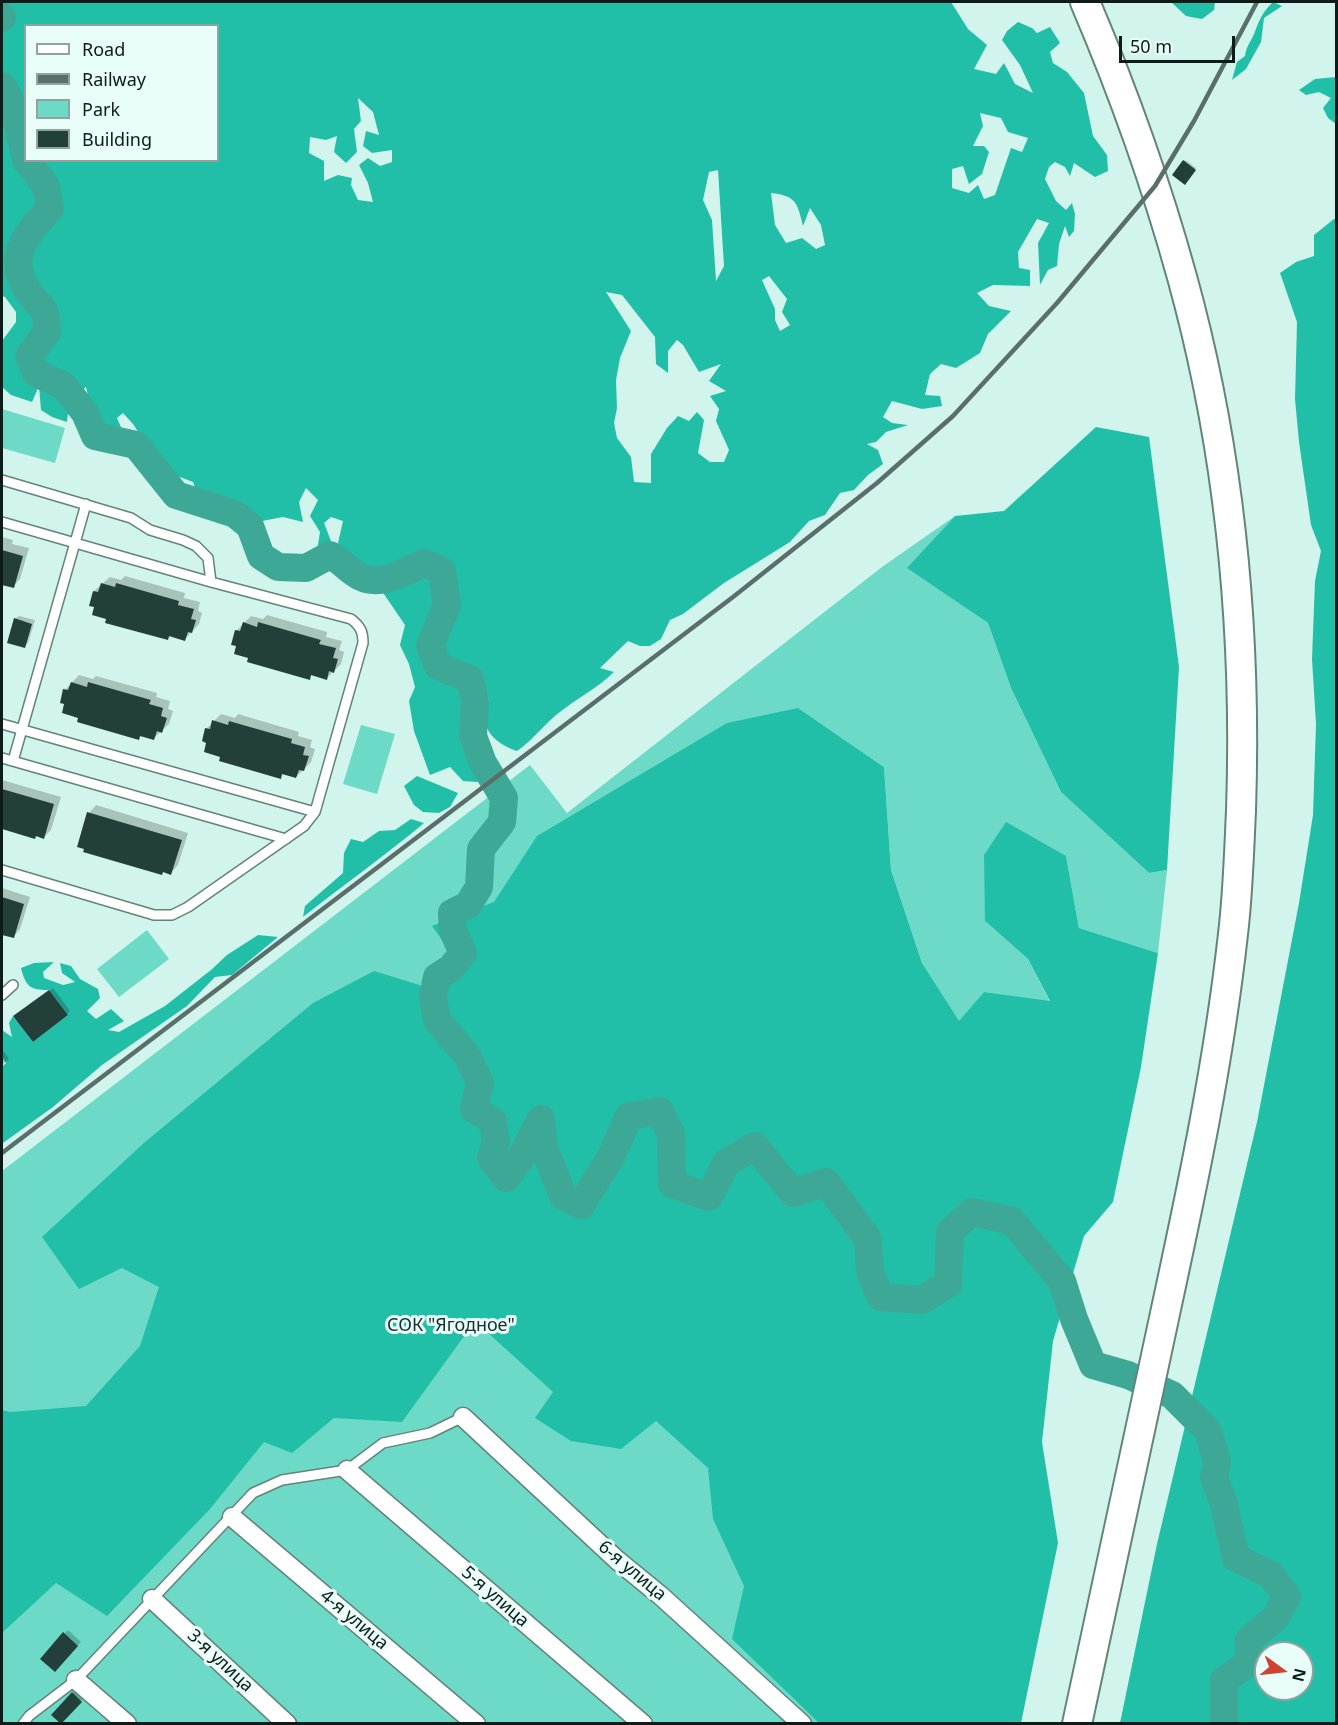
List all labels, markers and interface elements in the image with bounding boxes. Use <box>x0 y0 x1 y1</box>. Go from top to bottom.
legend <box>24 24 219 162</box>
scale bar <box>1122 24 1238 62</box>
text: 50 m <box>1130 34 1172 58</box>
text: Road <box>82 37 125 61</box>
text: Railway <box>82 67 146 91</box>
text: Park <box>82 97 120 121</box>
text: Building <box>82 127 152 151</box>
park label: СОК "Ягодное" <box>387 1315 515 1337</box>
street label: 6-я улица <box>594 1536 670 1606</box>
street label: 5-я улица <box>457 1562 533 1632</box>
street label: 4-я улица <box>316 1585 392 1655</box>
street label: 3-я улица <box>183 1625 257 1697</box>
north arrow <box>1254 1641 1314 1701</box>
text: N <box>1287 1666 1312 1684</box>

